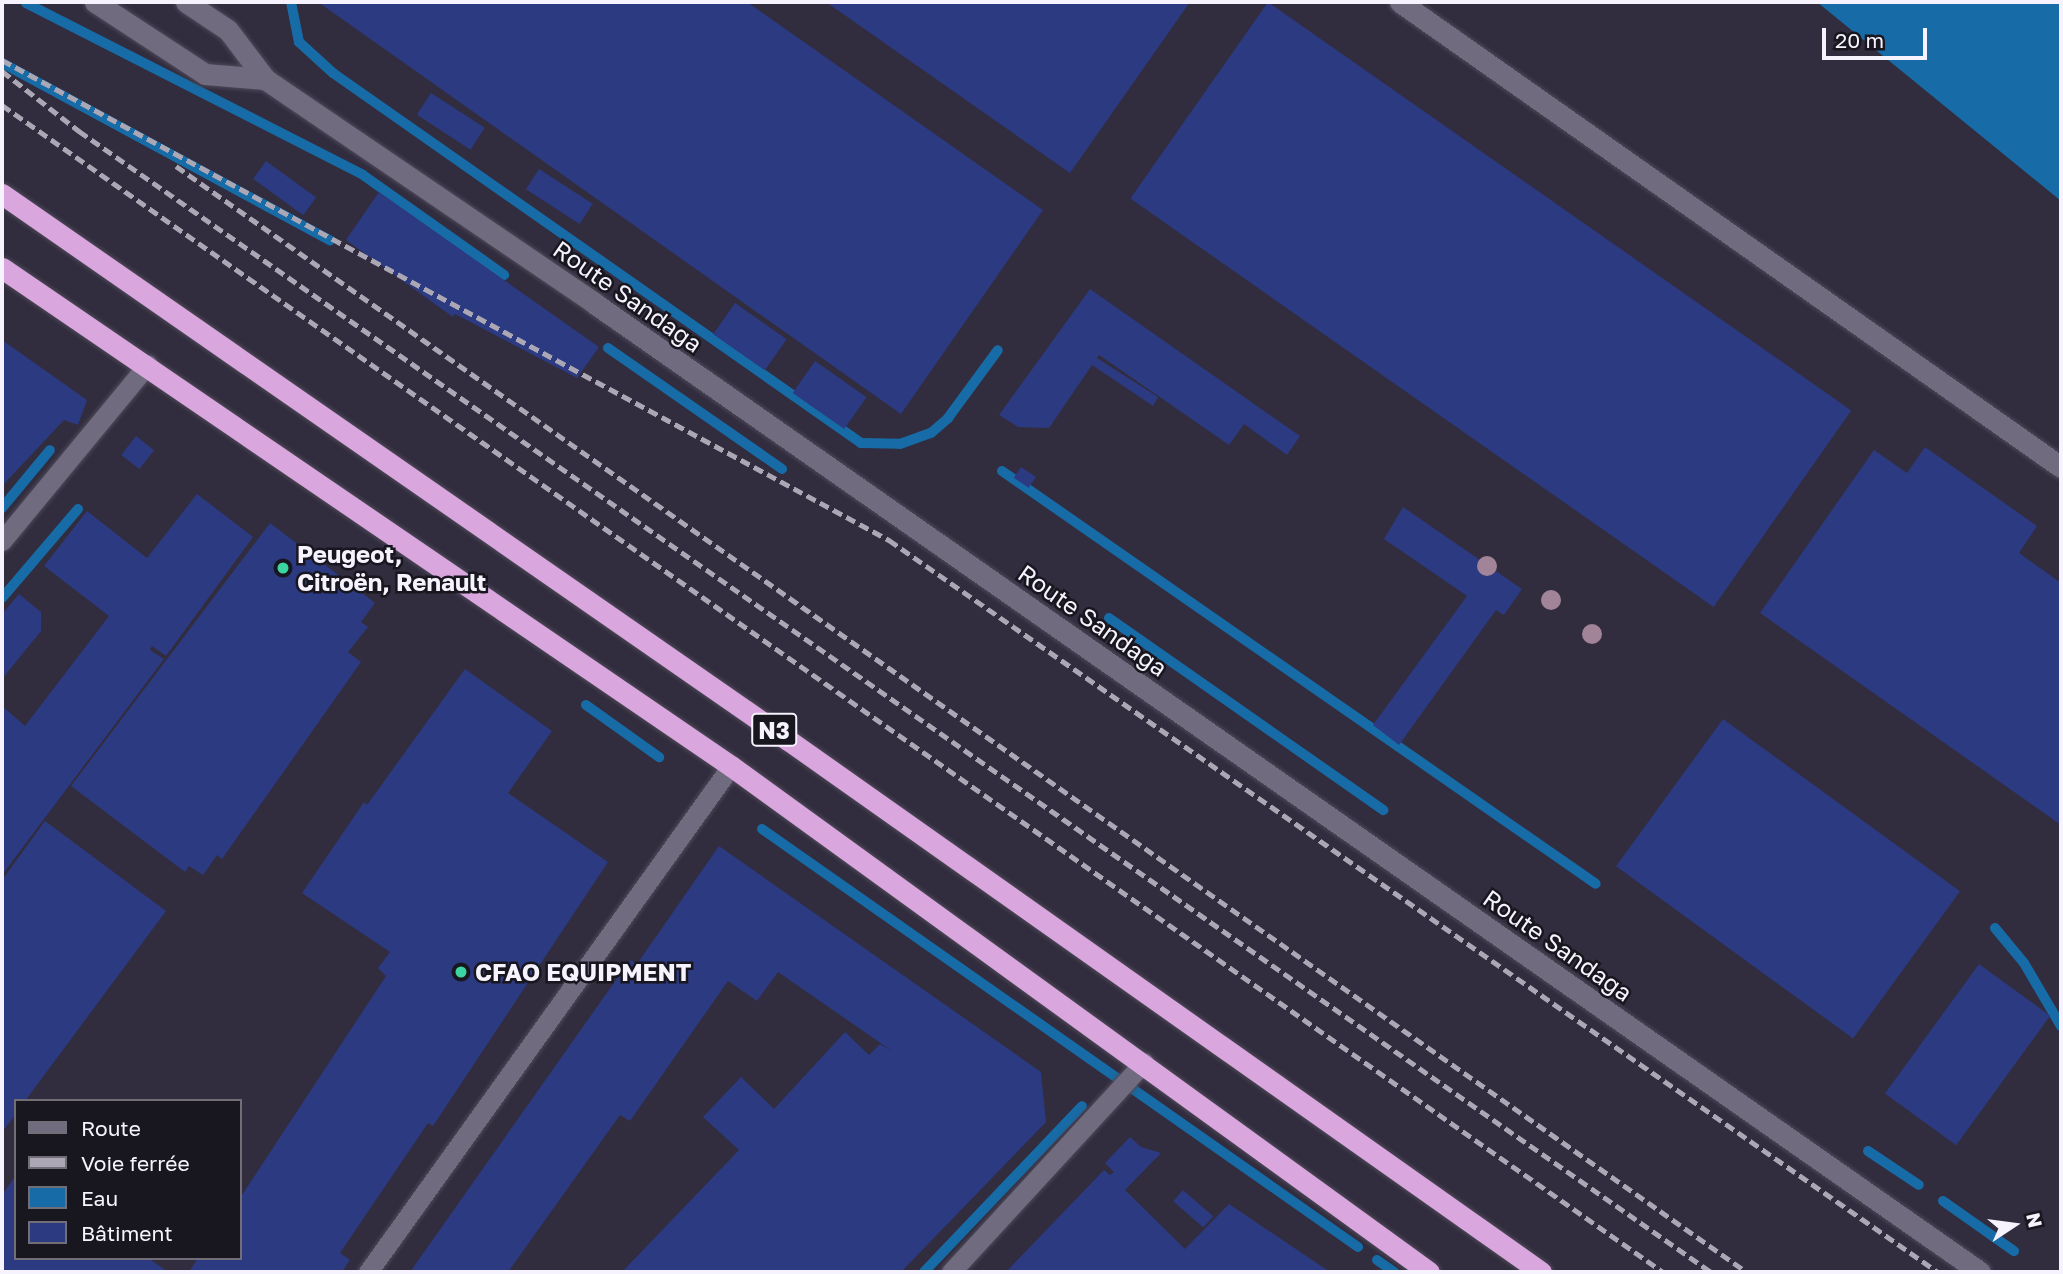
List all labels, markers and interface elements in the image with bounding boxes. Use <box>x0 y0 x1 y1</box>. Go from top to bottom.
scale bar <box>1825 14 1930 58</box>
text: 20 m <box>1835 27 1884 53</box>
street label: Route Sandaga <box>548 234 708 358</box>
place label: Peugeot, Citroën, Renault <box>297 540 486 596</box>
street label: Route Sandaga <box>1013 558 1173 682</box>
marker: Peugeot, Citroën, Renault <box>275 560 291 576</box>
road number: N3 <box>750 710 798 750</box>
street label: Route Sandaga <box>1478 883 1638 1007</box>
place label: CFAO EQUIPMENT <box>475 958 691 986</box>
marker: CFAO EQUIPMENT <box>453 964 469 980</box>
legend <box>14 1099 242 1260</box>
text: Route <box>81 1115 141 1141</box>
text: Voie ferrée <box>81 1150 190 1176</box>
text: Eau <box>81 1185 118 1211</box>
north arrow <box>1979 1190 2049 1260</box>
text: N <box>2022 1211 2048 1230</box>
text: Bâtiment <box>81 1220 173 1246</box>

